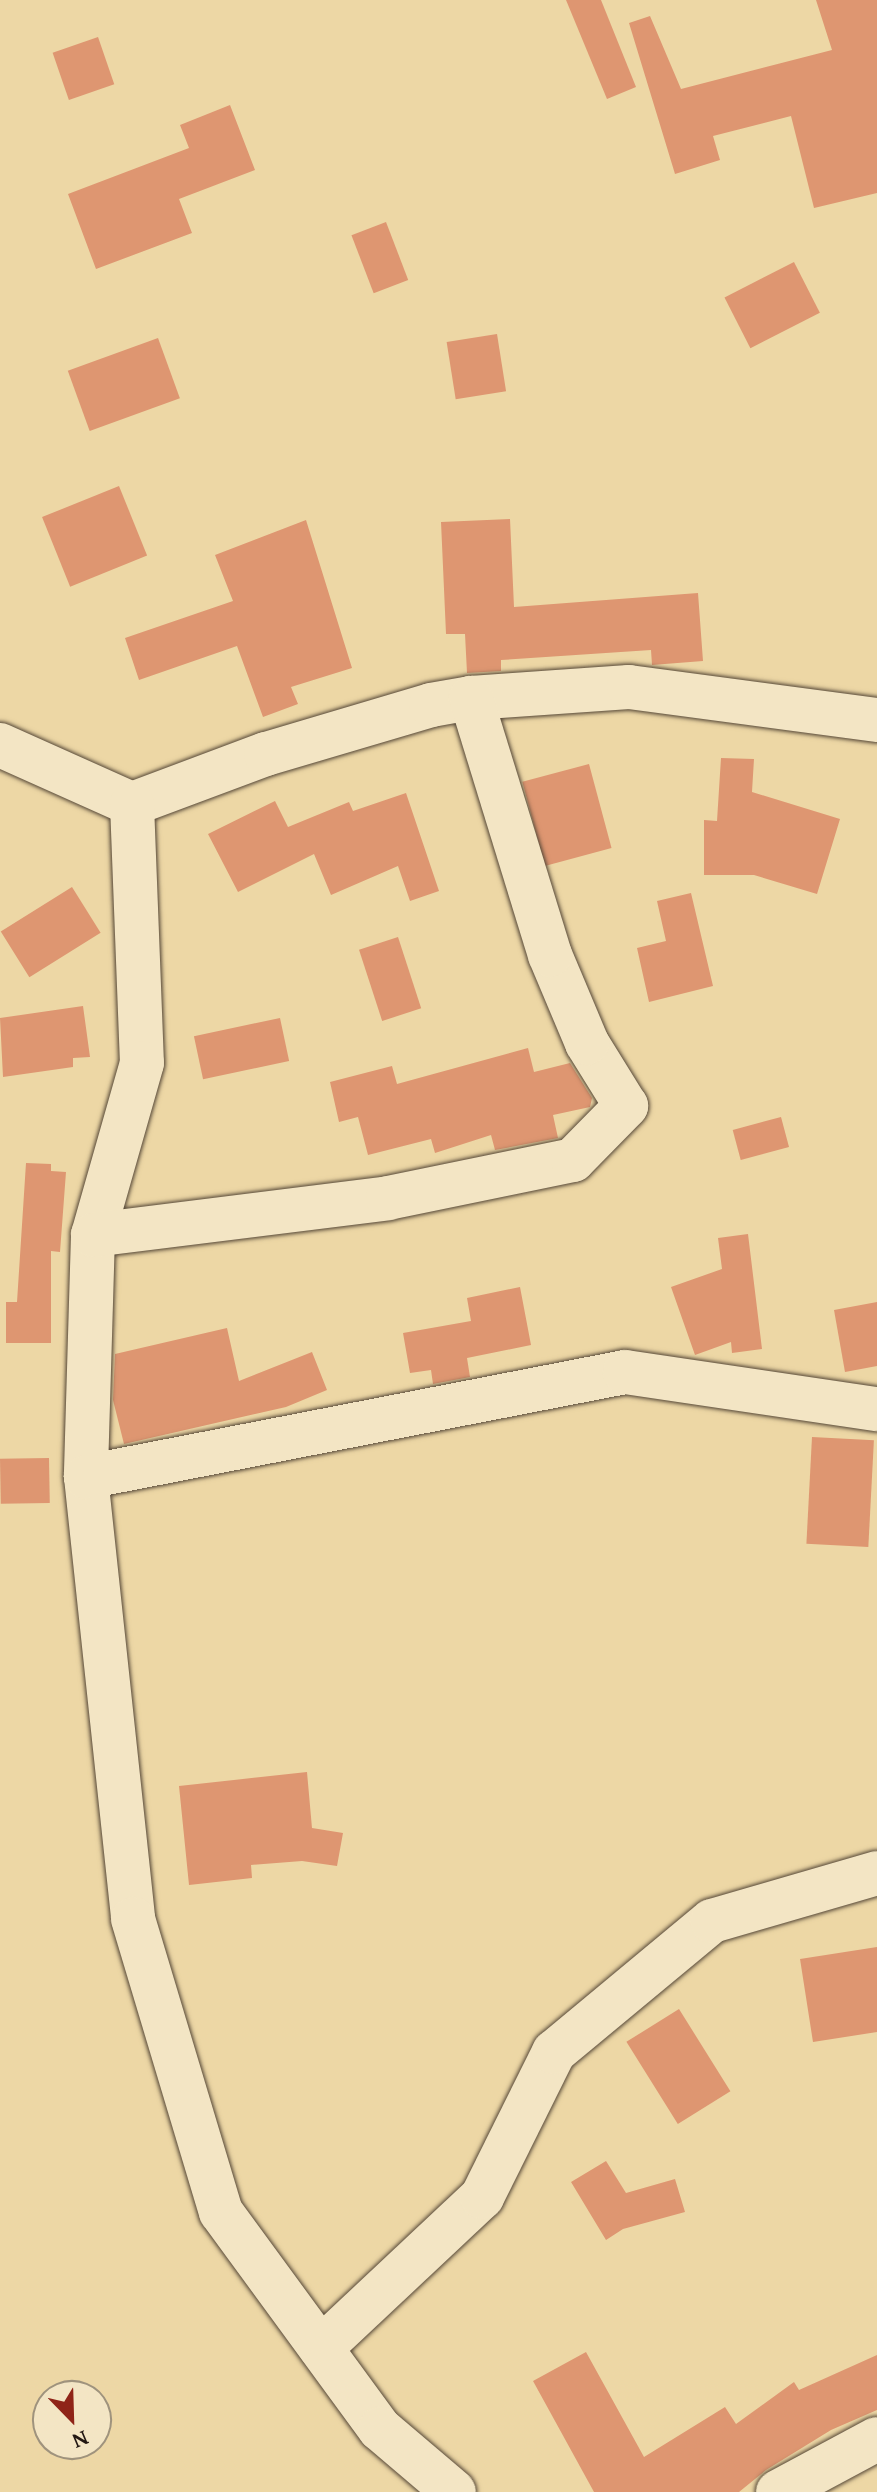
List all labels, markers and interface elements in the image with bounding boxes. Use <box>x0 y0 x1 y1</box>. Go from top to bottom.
north arrow <box>32 2380 112 2460</box>
text: N <box>68 2423 94 2458</box>

